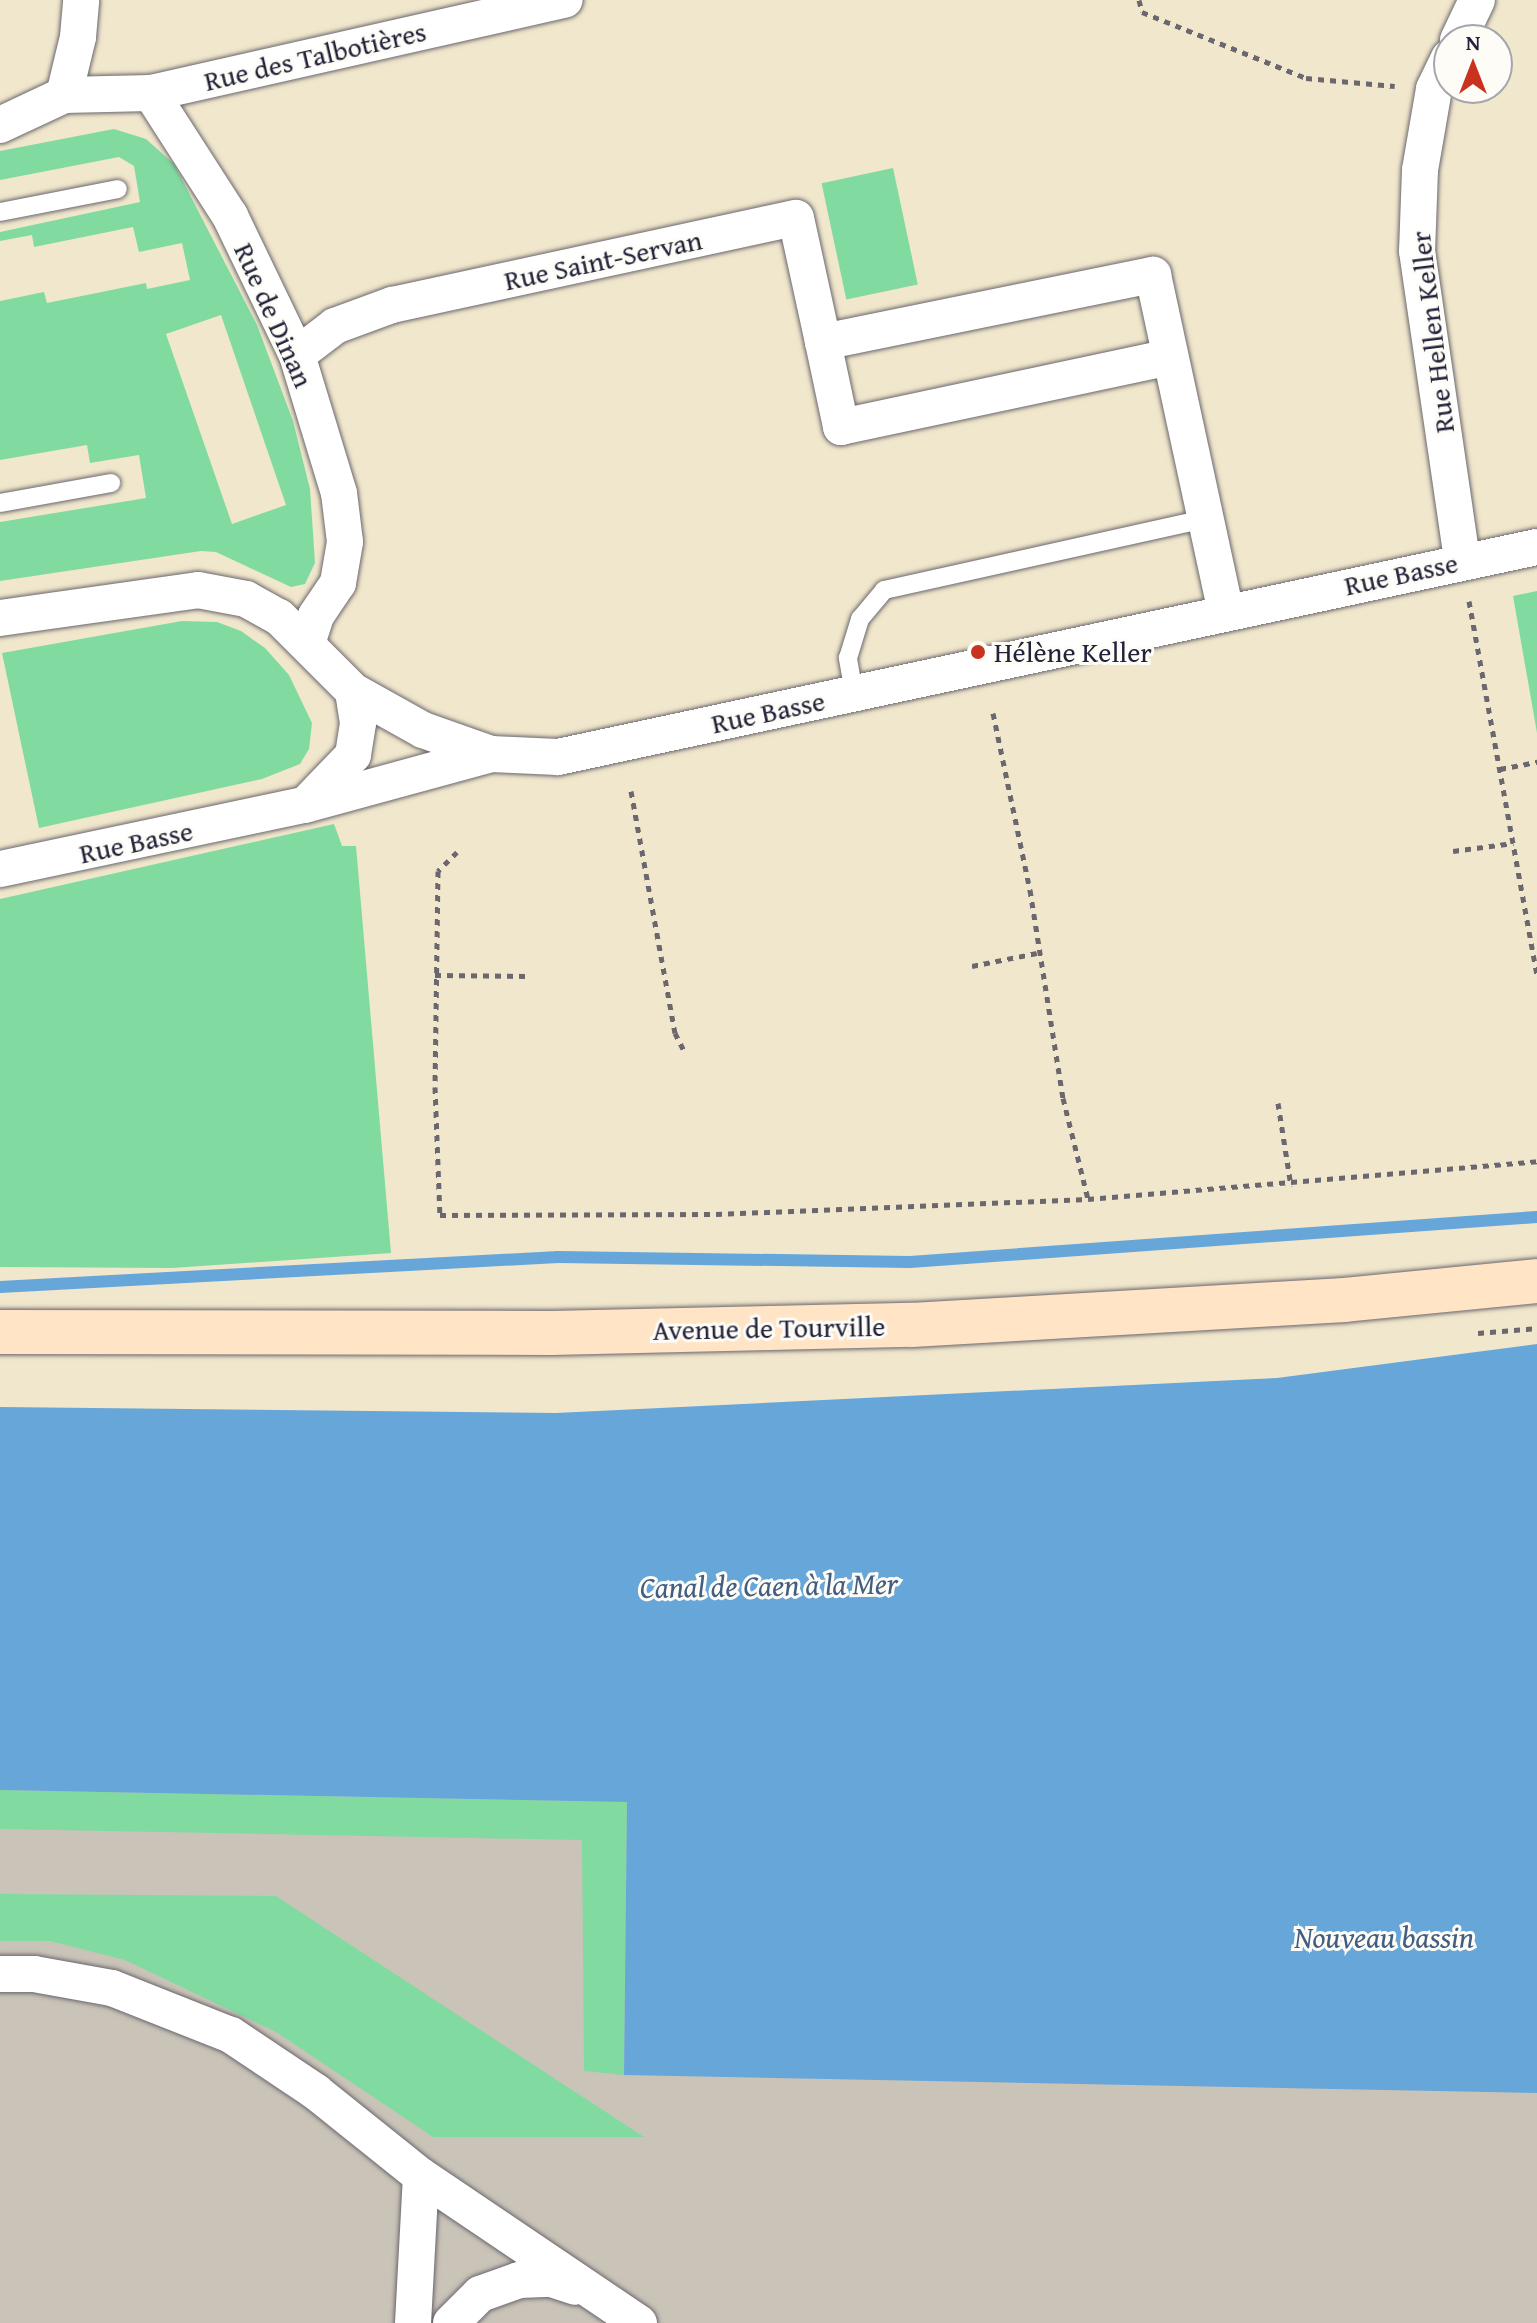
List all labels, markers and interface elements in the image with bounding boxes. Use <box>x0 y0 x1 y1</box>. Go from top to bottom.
street label: Rue des Talbotières <box>201 14 429 98</box>
north arrow <box>1433 24 1513 104</box>
text: N <box>1466 26 1480 58</box>
street label: Rue Saint-Servan <box>501 223 705 297</box>
street label: Rue Hellen Keller <box>1403 229 1461 435</box>
street label: Rue de Dinan <box>227 238 321 392</box>
street label: Rue Basse <box>1341 546 1461 602</box>
place label: Hélène Keller <box>994 635 1152 669</box>
marker: Hélène Keller <box>969 643 987 661</box>
street label: Rue Basse <box>708 684 828 740</box>
street label: Rue Basse <box>76 814 196 870</box>
street label: Avenue de Tourville <box>652 1309 886 1347</box>
water label: Canal de Caen à la Mer <box>640 1565 898 1605</box>
water label: Nouveau bassin <box>1294 1919 1474 1955</box>

